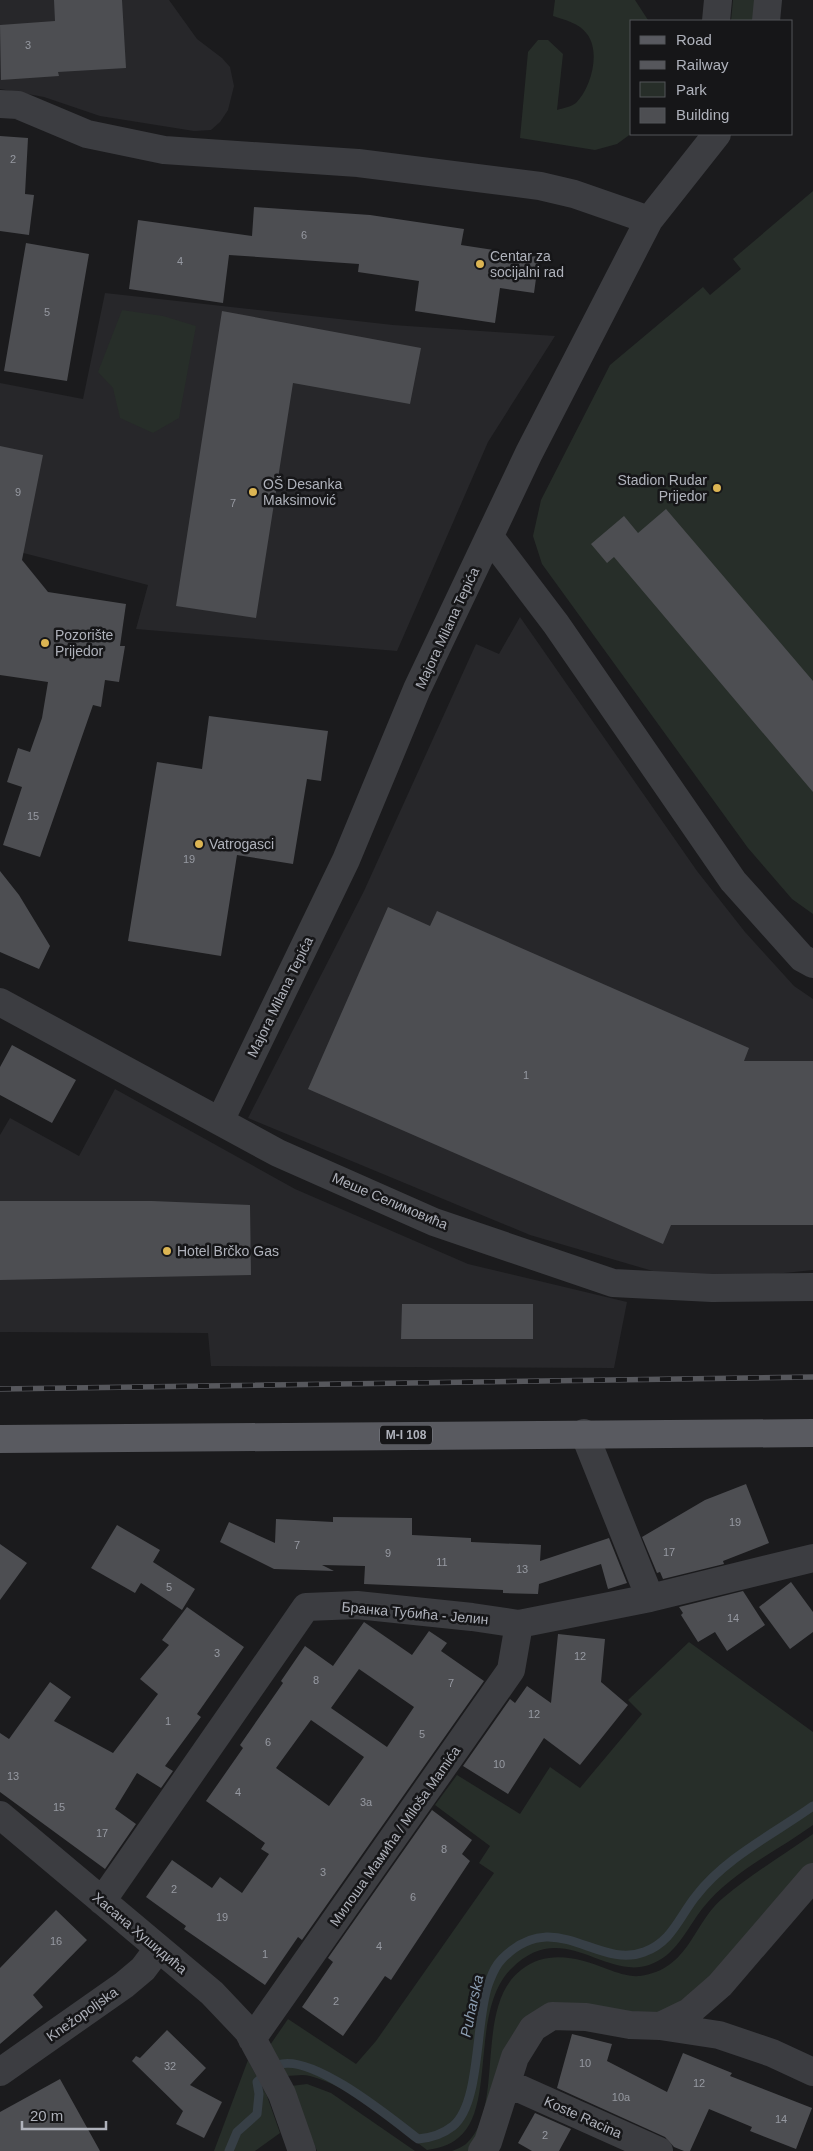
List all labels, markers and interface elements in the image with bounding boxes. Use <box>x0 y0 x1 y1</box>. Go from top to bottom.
legend <box>630 20 793 135</box>
text: Road <box>676 31 712 48</box>
house number: 3 <box>25 39 31 51</box>
text: Railway <box>676 56 729 73</box>
text: Park <box>676 81 707 98</box>
text: Building <box>676 106 729 123</box>
house number: 2 <box>10 153 16 165</box>
house number: 6 <box>301 229 307 241</box>
place label: Centar za socijalni rad <box>490 248 564 280</box>
house number: 4 <box>177 255 183 267</box>
marker: Centar za socijalni rad <box>474 258 486 270</box>
house number: 5 <box>44 306 50 318</box>
place label: Stadion Rudar Prijedor <box>617 472 707 504</box>
place label: OŠ Desanka Maksimović <box>263 476 343 508</box>
marker: Stadion Rudar Prijedor <box>711 482 723 494</box>
house number: 9 <box>15 486 21 498</box>
marker: OŠ Desanka Maksimović <box>247 486 259 498</box>
house number: 7 <box>230 497 236 509</box>
street label: Majora Milana Tepića <box>412 565 482 691</box>
place label: Pozorište Prijedor <box>55 627 114 659</box>
marker: Pozorište Prijedor <box>39 637 51 649</box>
house number: 15 <box>27 810 39 822</box>
place label: Vatrogasci <box>209 836 274 852</box>
marker: Vatrogasci <box>193 838 205 850</box>
house number: 19 <box>183 853 195 865</box>
street label: Majora Milana Tepića <box>244 934 316 1060</box>
house number: 1 <box>523 1069 529 1081</box>
street label: Меше Селимовића <box>330 1169 450 1233</box>
place label: Hotel Brčko Gas <box>177 1243 279 1259</box>
marker: Hotel Brčko Gas <box>161 1245 173 1257</box>
road number: M-I 108 <box>380 1426 432 1444</box>
house number: 19 <box>729 1516 741 1528</box>
house number: 7 <box>294 1539 300 1551</box>
house number: 17 <box>663 1546 675 1558</box>
house number: 9 <box>385 1547 391 1559</box>
house number: 11 <box>436 1556 448 1568</box>
house number: 13 <box>516 1563 528 1575</box>
house number: 5 <box>166 1581 172 1593</box>
street label: Бранка Тубића - Јелин <box>341 1599 489 1627</box>
house number: 14 <box>727 1612 739 1624</box>
house number: 3 <box>214 1647 220 1659</box>
house number: 12 <box>574 1650 586 1662</box>
house number: 8 <box>313 1674 319 1686</box>
house number: 7 <box>448 1677 454 1689</box>
house number: 12 <box>528 1708 540 1720</box>
house number: 1 <box>165 1715 171 1727</box>
house number: 5 <box>419 1728 425 1740</box>
house number: 6 <box>265 1736 271 1748</box>
street label: Милоша Мамића / Miloša Mamića <box>326 1743 464 1929</box>
house number: 10 <box>493 1758 505 1770</box>
house number: 13 <box>7 1770 19 1782</box>
house number: 4 <box>235 1786 241 1798</box>
house number: 3a <box>360 1796 373 1808</box>
house number: 15 <box>53 1801 65 1813</box>
house number: 17 <box>96 1827 108 1839</box>
house number: 8 <box>441 1843 447 1855</box>
house number: 3 <box>320 1866 326 1878</box>
house number: 2 <box>171 1883 177 1895</box>
street label: Хасана Хушидића <box>90 1889 190 1977</box>
house number: 6 <box>410 1891 416 1903</box>
house number: 19 <box>216 1911 228 1923</box>
house number: 16 <box>50 1935 62 1947</box>
house number: 4 <box>376 1940 382 1952</box>
house number: 1 <box>262 1948 268 1960</box>
water label: Puharska <box>457 1973 486 2039</box>
street label: Knežopoljska <box>43 1983 121 2044</box>
house number: 2 <box>333 1995 339 2007</box>
house number: 10 <box>579 2057 591 2069</box>
house number: 32 <box>164 2060 176 2072</box>
house number: 12 <box>693 2077 705 2089</box>
house number: 10a <box>612 2091 631 2103</box>
street label: Koste Racina <box>542 2093 624 2141</box>
scale bar <box>22 2098 106 2130</box>
text: 20 m <box>30 2107 63 2124</box>
house number: 14 <box>775 2113 787 2125</box>
house number: 2 <box>542 2129 548 2141</box>

